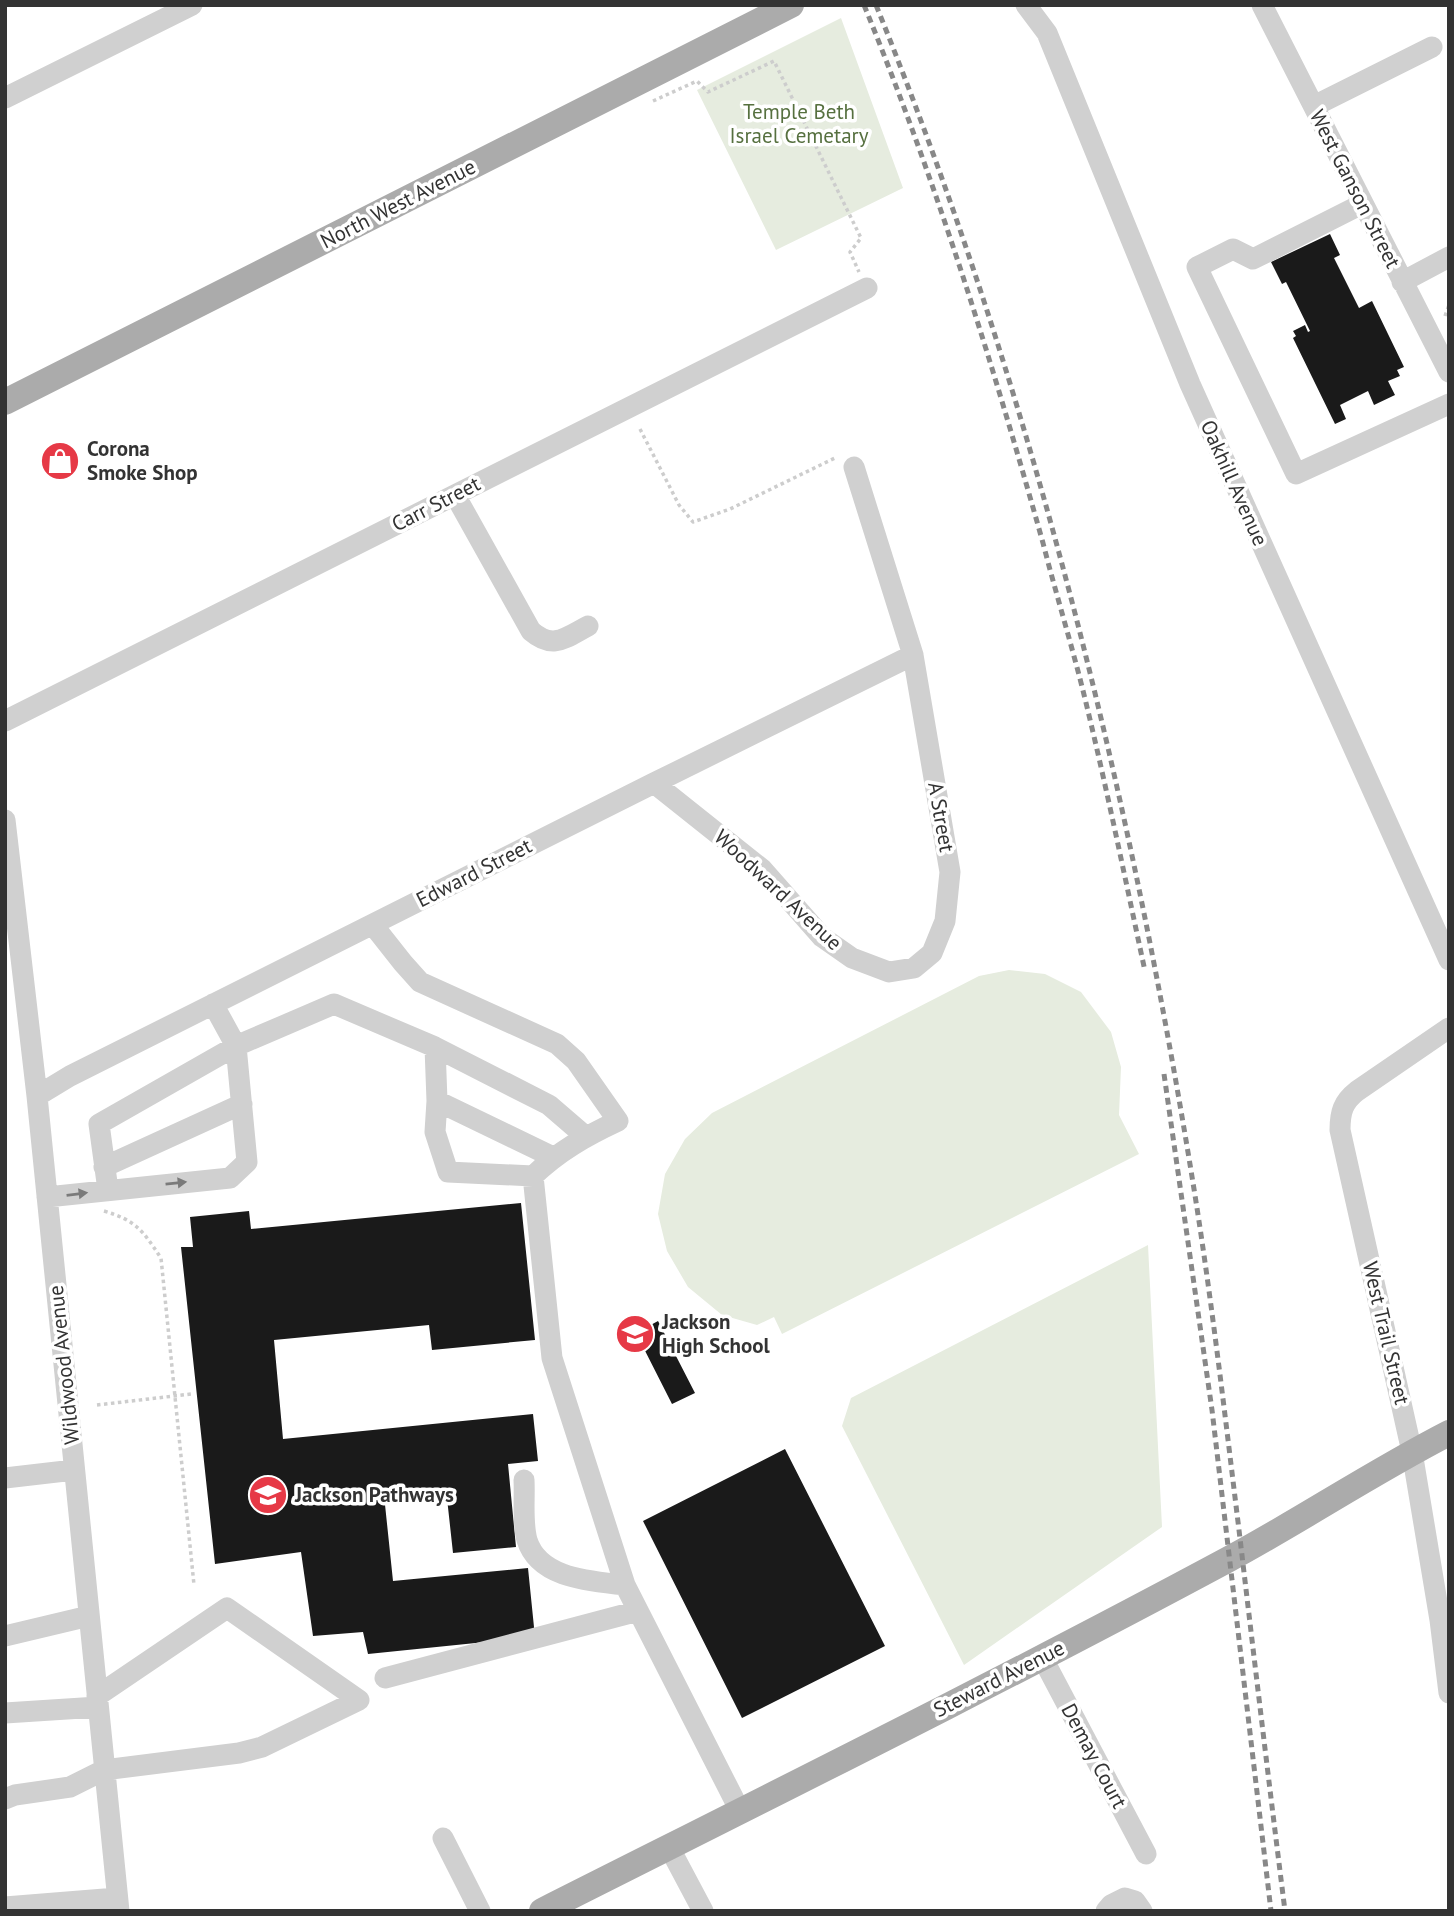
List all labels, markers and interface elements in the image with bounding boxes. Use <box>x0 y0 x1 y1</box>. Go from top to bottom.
park label: Temple Beth Israel Cemetary <box>729 98 869 149</box>
street label: West Ganson Street <box>1304 105 1407 273</box>
street label: North West Avenue <box>316 153 480 254</box>
street label: Oakhill Avenue <box>1195 416 1274 550</box>
place label: Corona Smoke Shop <box>87 435 198 486</box>
shop icon: Corona Smoke Shop <box>39 440 81 482</box>
street label: Carr Street <box>387 470 484 537</box>
street label: A Street <box>922 780 961 854</box>
street label: Woodward Avenue <box>709 823 848 956</box>
street label: Edward Street <box>411 832 536 913</box>
one-way arrow <box>165 1177 187 1188</box>
one-way arrow <box>66 1188 88 1199</box>
street label: West Trail Street <box>1357 1259 1416 1407</box>
street label: Wildwood Avenue <box>42 1284 85 1446</box>
place label: Jackson High School <box>661 1308 771 1359</box>
school or university icon: Jackson High School <box>614 1313 656 1355</box>
school or university icon: Jackson Pathways <box>247 1474 289 1516</box>
place label: Jackson Pathways <box>294 1481 454 1508</box>
street label: Steward Avenue <box>929 1634 1069 1723</box>
street label: Demay Court <box>1055 1699 1133 1813</box>

